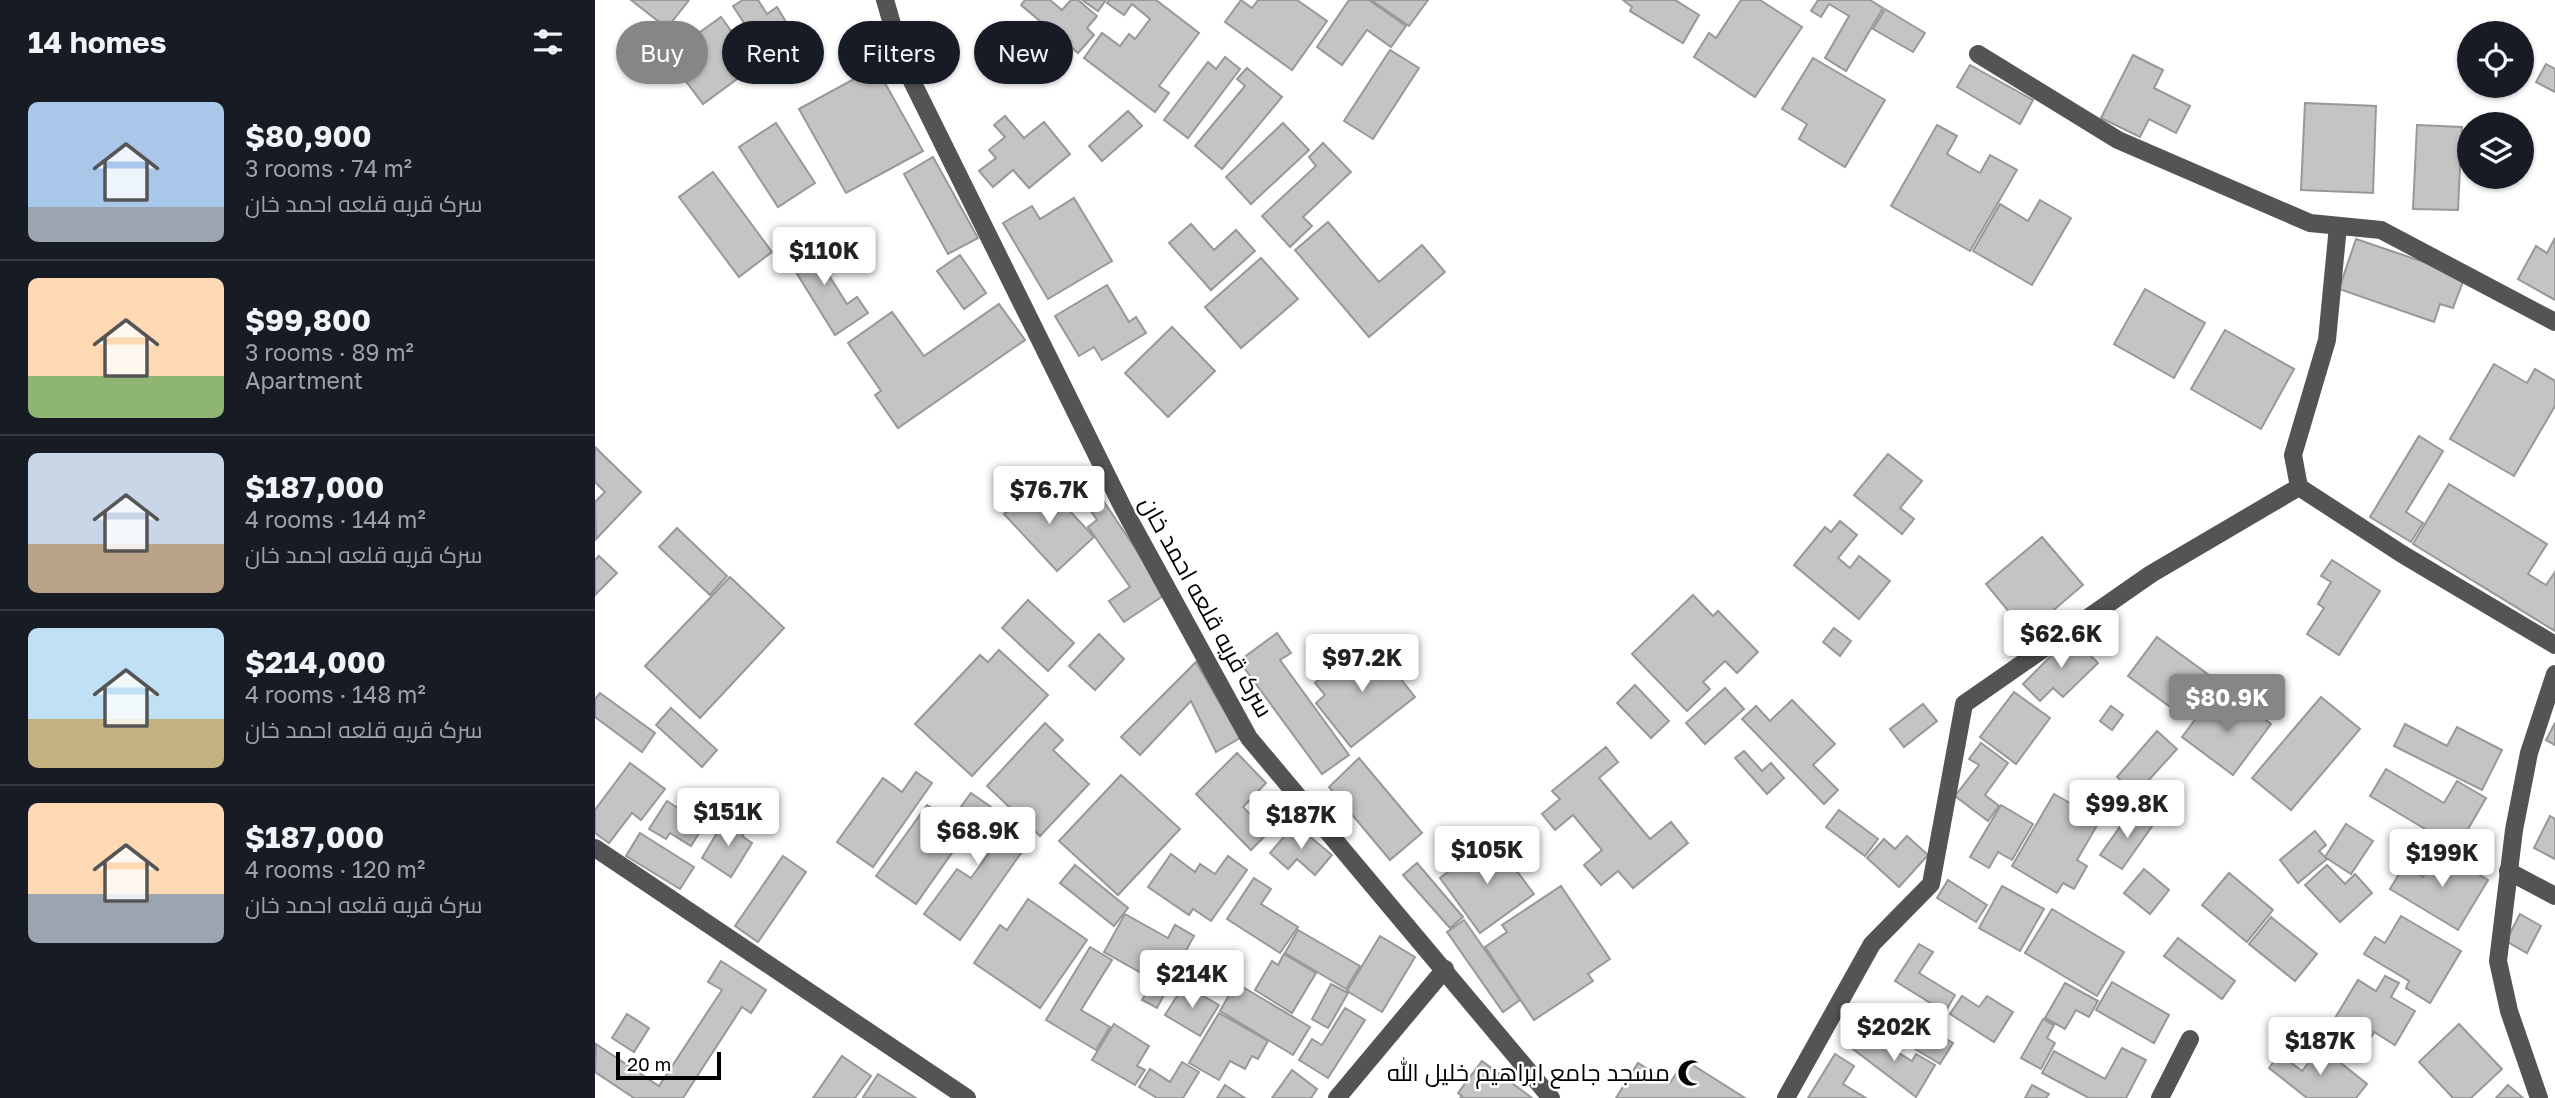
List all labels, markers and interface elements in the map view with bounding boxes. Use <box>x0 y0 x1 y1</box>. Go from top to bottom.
chip: Buy <box>616 21 708 84</box>
chip: Rent <box>722 21 824 84</box>
chip: Filters <box>838 21 960 84</box>
chip: New <box>974 21 1073 84</box>
map controls <box>2457 21 2534 189</box>
button: locate <box>2457 21 2534 98</box>
icon: filters <box>529 23 567 61</box>
text: 14 homes <box>28 24 167 60</box>
button: layers <box>2457 112 2534 189</box>
text: $80,900 <box>245 118 371 154</box>
icon: home <box>84 130 168 214</box>
text: 3 rooms · 74 m² <box>245 154 412 182</box>
text: سرک قریه قلعه احمد خان <box>245 189 482 217</box>
pin: $110K <box>775 228 873 287</box>
text: $110K <box>789 236 859 264</box>
text: $99,800 <box>245 302 371 338</box>
icon: home <box>84 306 168 390</box>
text: 3 rooms · 89 m² <box>245 338 414 366</box>
text: Apartment <box>245 366 363 394</box>
pin: $76.7K <box>992 466 1106 526</box>
text: $187,000 <box>245 469 384 505</box>
text: $76.7K <box>1009 475 1089 503</box>
icon: home <box>84 481 168 565</box>
street label: سرک قریه قلعه احمد خان <box>1134 491 1280 722</box>
text: 4 rooms · 144 m² <box>245 505 426 533</box>
text: سرک قریه قلعه احمد خان <box>245 540 482 568</box>
pin: $62.6K <box>2004 610 2118 670</box>
text: $62.6K <box>2020 619 2102 647</box>
pin: $97.2K <box>1305 634 1419 694</box>
text: $97.2K <box>1322 643 1402 671</box>
text: $214,000 <box>245 644 386 680</box>
icon: home <box>84 656 168 740</box>
pin: $80.9K <box>2170 674 2284 734</box>
text: 4 rooms · 148 m² <box>245 680 426 708</box>
text: $80.9K <box>2185 683 2269 711</box>
text: سرک قریه قلعه احمد خان <box>245 715 482 743</box>
pin: $99.8K <box>2070 780 2184 840</box>
pin: $151K <box>679 788 777 848</box>
text: $99.8K <box>2085 789 2169 817</box>
pin: $187K <box>1252 792 1350 851</box>
text: $151K <box>693 797 763 825</box>
text: $187K <box>1265 800 1337 828</box>
pin: $68.9K <box>921 808 1035 867</box>
text: $68.9K <box>936 816 1020 844</box>
text: $187,000 <box>245 819 384 855</box>
pin: $105K <box>1438 826 1536 886</box>
pin: $199K <box>2393 830 2491 889</box>
icon: home <box>84 831 168 915</box>
text: $105K <box>1451 835 1523 863</box>
text: $199K <box>2405 838 2479 866</box>
text: 4 rooms · 120 m² <box>245 855 425 883</box>
text: سرک قریه قلعه احمد خان <box>245 890 482 918</box>
pin: $214K <box>1143 950 1241 1010</box>
text: $214K <box>1156 959 1228 987</box>
pin: $202K <box>1845 1004 1943 1063</box>
text: $202K <box>1856 1012 1932 1040</box>
pin: $187K <box>2271 1018 2369 1077</box>
text: $187K <box>2284 1026 2356 1054</box>
scale bar <box>616 1049 721 1081</box>
text: 20 m <box>627 1052 671 1075</box>
place label: مسجد جامع ابراهیم خلیل الله <box>1387 1057 1670 1089</box>
mosque icon: مسجد جامع ابراهیم خلیل الله <box>1676 1058 1706 1088</box>

